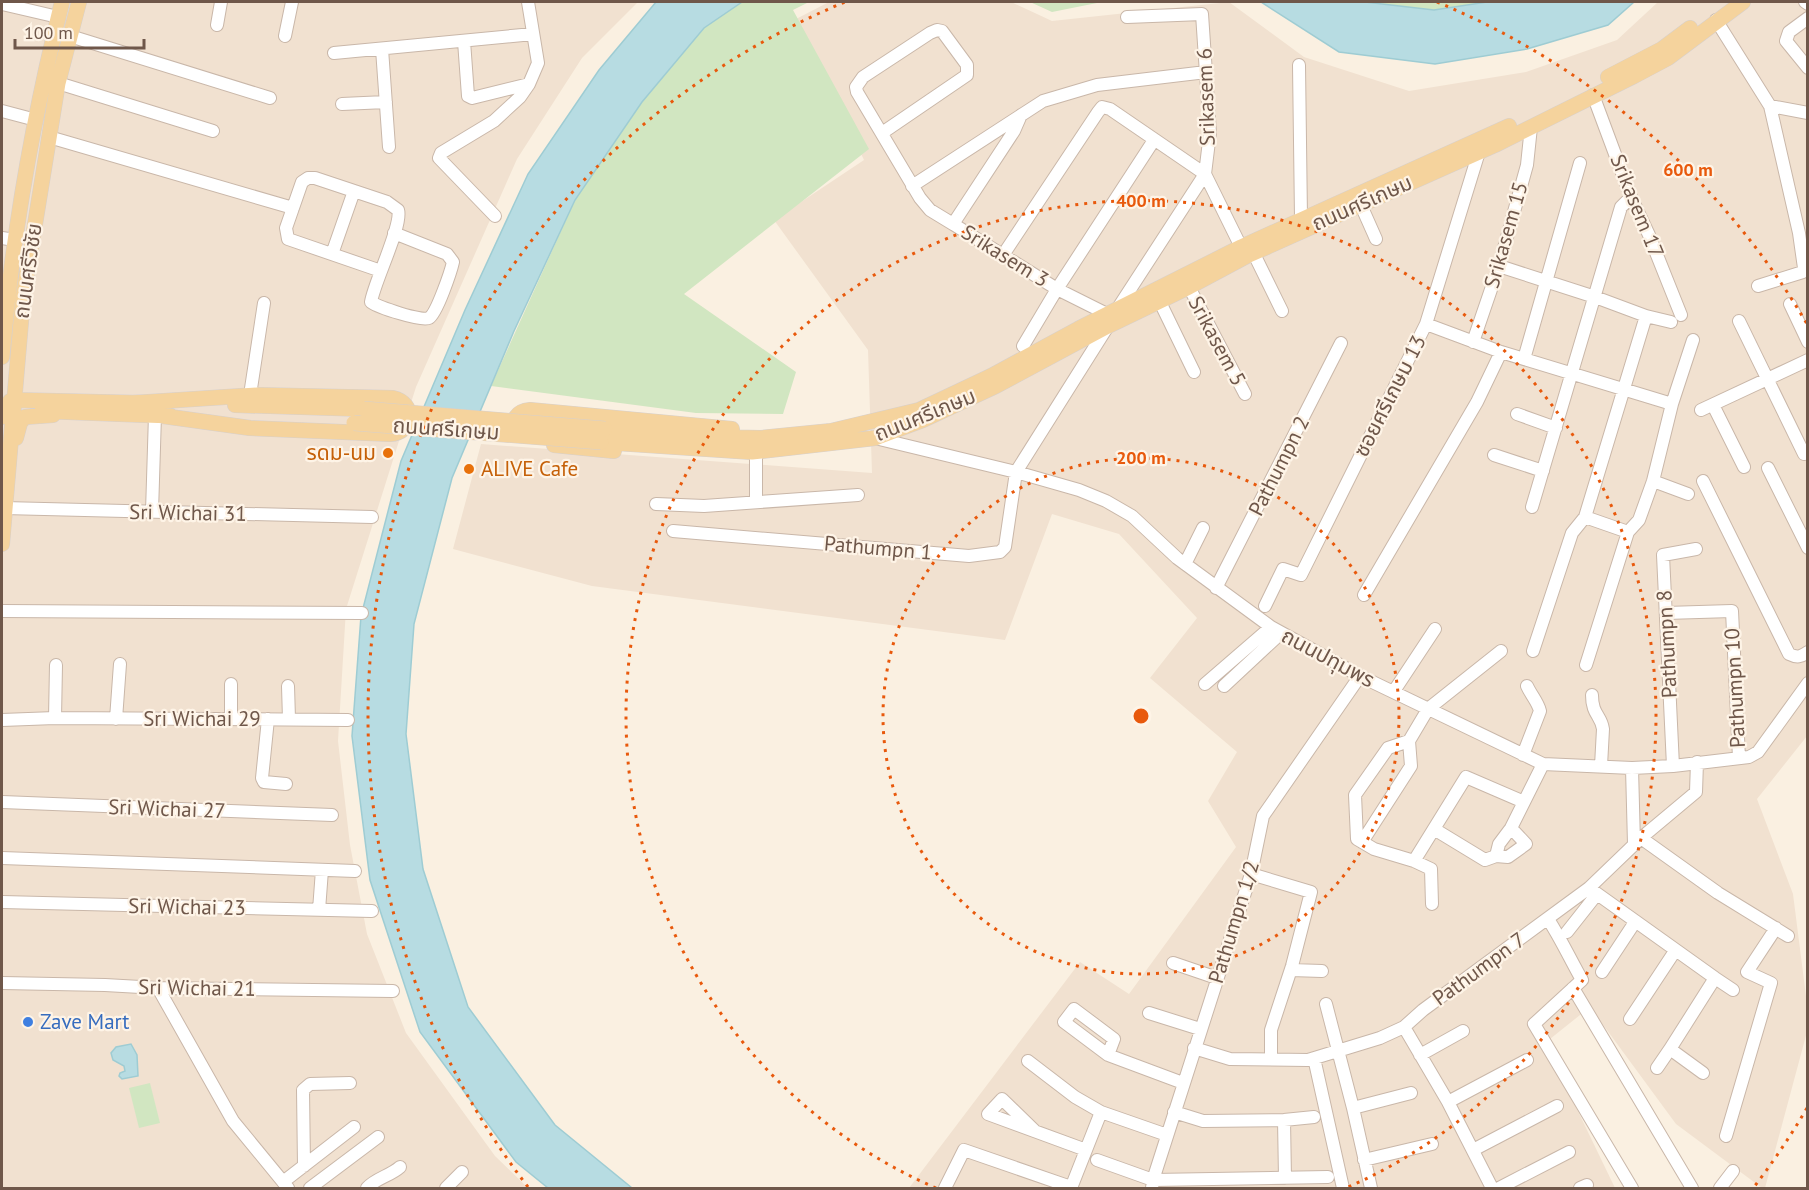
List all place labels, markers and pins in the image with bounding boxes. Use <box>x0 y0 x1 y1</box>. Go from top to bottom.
place label: รดม-นม <box>307 439 376 466</box>
marker: รดม-นม <box>381 446 395 460</box>
place label: ALIVE Cafe <box>481 455 578 482</box>
marker: ALIVE Cafe <box>462 462 476 476</box>
centre of rings <box>1131 706 1151 726</box>
place label: Zave Mart <box>40 1008 129 1035</box>
marker: Zave Mart <box>21 1015 35 1029</box>

